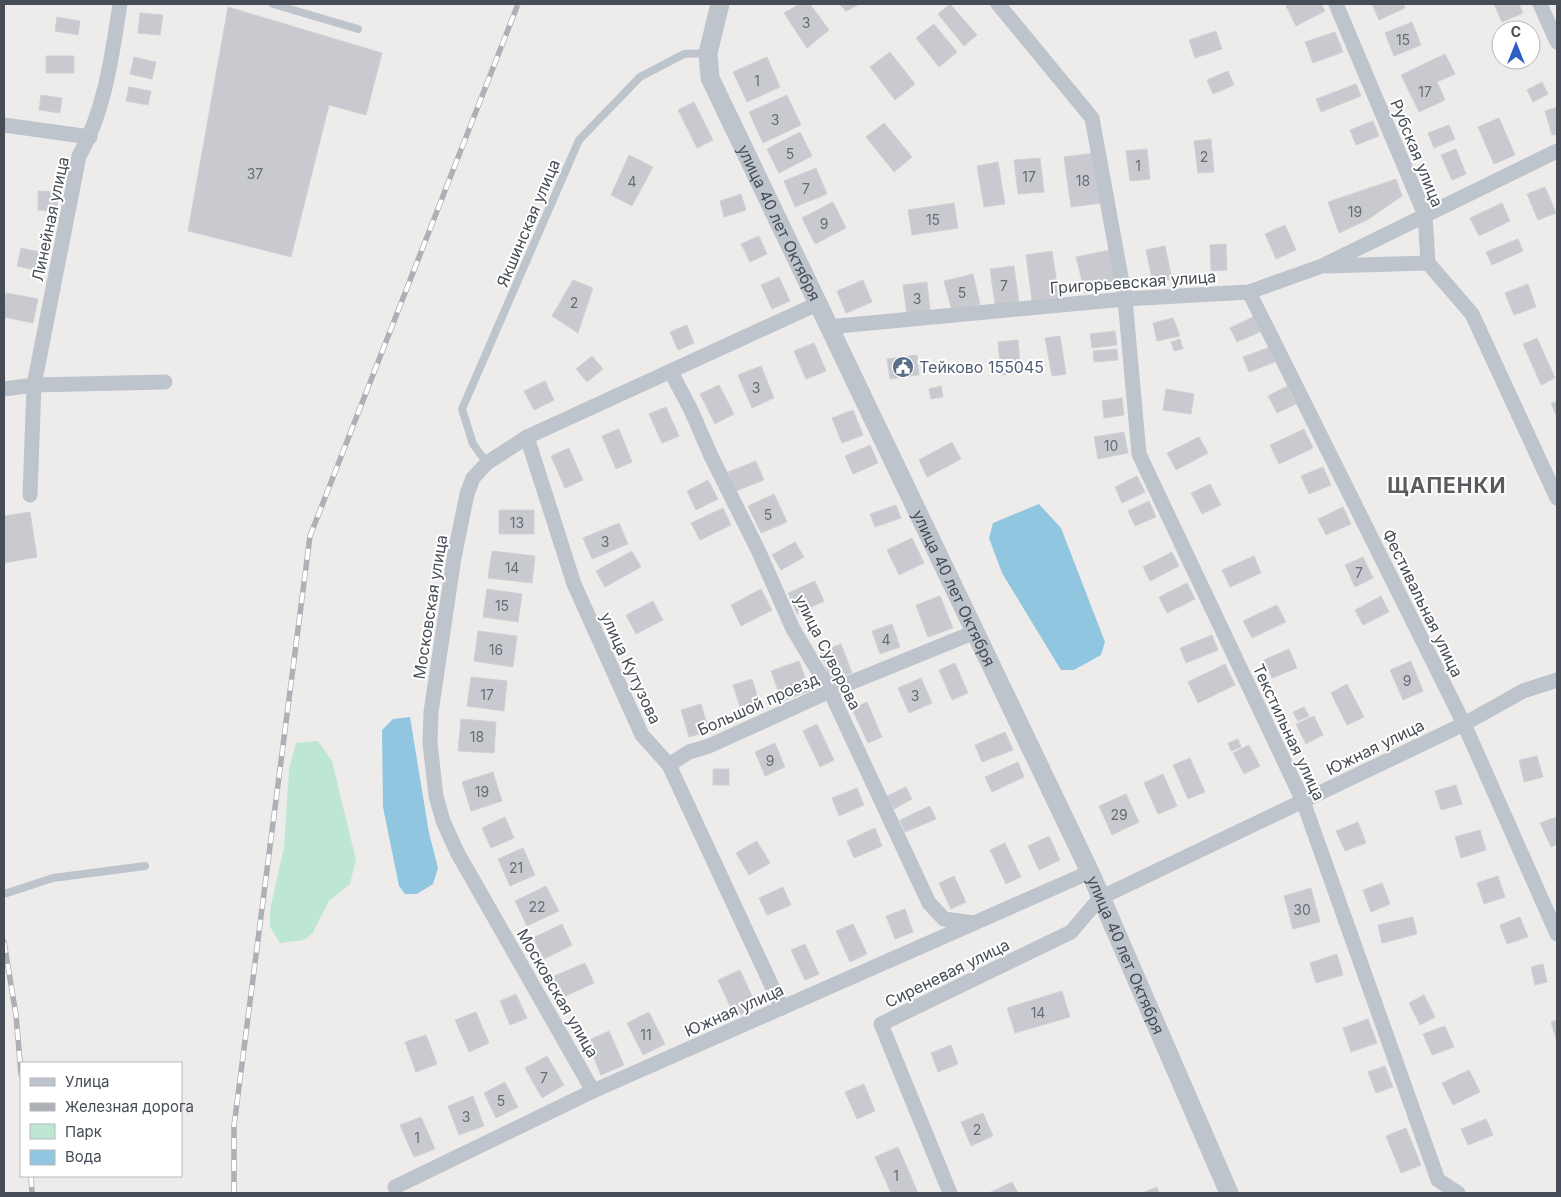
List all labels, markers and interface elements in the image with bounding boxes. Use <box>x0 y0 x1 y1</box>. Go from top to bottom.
house number: 3 <box>802 14 810 31</box>
north arrow <box>1491 20 1541 70</box>
text: С <box>1511 23 1521 40</box>
house number: 15 <box>1396 31 1410 48</box>
house number: 1 <box>754 72 760 89</box>
house number: 17 <box>1418 83 1432 100</box>
street label: Рубская улица <box>1386 96 1448 210</box>
house number: 3 <box>771 111 779 128</box>
street label: улица 40 лет Октября <box>733 141 825 304</box>
house number: 5 <box>786 145 794 162</box>
house number: 2 <box>1200 148 1208 165</box>
street label: Линейная улица <box>27 155 73 283</box>
street label: Якшинская улица <box>492 156 564 290</box>
house number: 1 <box>1135 157 1141 174</box>
house number: 37 <box>247 165 263 182</box>
house number: 17 <box>1022 168 1036 185</box>
house number: 18 <box>1076 172 1090 189</box>
house number: 4 <box>627 173 637 190</box>
house number: 7 <box>802 180 810 197</box>
house number: 19 <box>1348 203 1362 220</box>
house number: 15 <box>926 211 940 228</box>
house number: 9 <box>820 215 828 232</box>
street label: Григорьевская улица <box>1049 266 1217 298</box>
house number: 7 <box>1000 277 1008 294</box>
house number: 5 <box>958 284 966 301</box>
house number: 3 <box>913 290 921 307</box>
house number: 2 <box>570 294 578 311</box>
public building icon: Тейково 155045 <box>891 355 915 379</box>
place label: Тейково 155045 <box>919 357 1044 377</box>
house number: 3 <box>752 379 760 396</box>
house number: 10 <box>1104 437 1118 454</box>
district label: ЩАПЕНКИ <box>1387 473 1507 498</box>
house number: 5 <box>764 506 772 523</box>
street label: улица 40 лет Октября <box>908 507 1000 669</box>
house number: 13 <box>510 514 524 531</box>
street label: Фестивальная улица <box>1378 526 1468 680</box>
street label: Московская улица <box>409 533 451 681</box>
house number: 3 <box>601 533 609 550</box>
house number: 14 <box>505 559 519 576</box>
house number: 7 <box>1355 564 1363 581</box>
street label: улица Суворова <box>790 591 866 713</box>
house number: 15 <box>495 597 509 614</box>
street label: улица Кутузова <box>596 609 666 727</box>
house number: 4 <box>881 631 891 648</box>
house number: 16 <box>489 641 503 658</box>
street label: Текстильная улица <box>1249 661 1329 803</box>
street label: Большой проезд <box>694 668 822 740</box>
house number: 9 <box>1403 672 1411 689</box>
house number: 17 <box>480 686 494 703</box>
house number: 3 <box>911 687 919 704</box>
street label: Южная улица <box>1323 715 1427 779</box>
house number: 18 <box>470 728 484 745</box>
house number: 9 <box>766 752 774 769</box>
house number: 19 <box>475 783 489 800</box>
house number: 29 <box>1110 806 1128 823</box>
house number: 21 <box>509 859 523 876</box>
street label: улица 40 лет Октября <box>1083 872 1169 1037</box>
house number: 22 <box>528 898 546 915</box>
house number: 30 <box>1293 901 1311 918</box>
street label: Московская улица <box>513 925 603 1061</box>
street label: Сиреневая улица <box>882 934 1012 1012</box>
street label: Южная улица <box>681 979 787 1041</box>
house number: 14 <box>1031 1004 1045 1021</box>
house number: 11 <box>640 1026 652 1043</box>
legend <box>20 1062 182 1177</box>
house number: 7 <box>540 1069 548 1086</box>
text: Улица <box>65 1072 109 1091</box>
house number: 5 <box>497 1092 505 1109</box>
text: Железная дорога <box>65 1097 194 1116</box>
house number: 3 <box>462 1108 470 1125</box>
house number: 2 <box>973 1121 981 1138</box>
text: Парк <box>65 1122 102 1141</box>
house number: 1 <box>414 1129 420 1146</box>
text: Вода <box>65 1147 102 1166</box>
house number: 1 <box>893 1167 899 1184</box>

